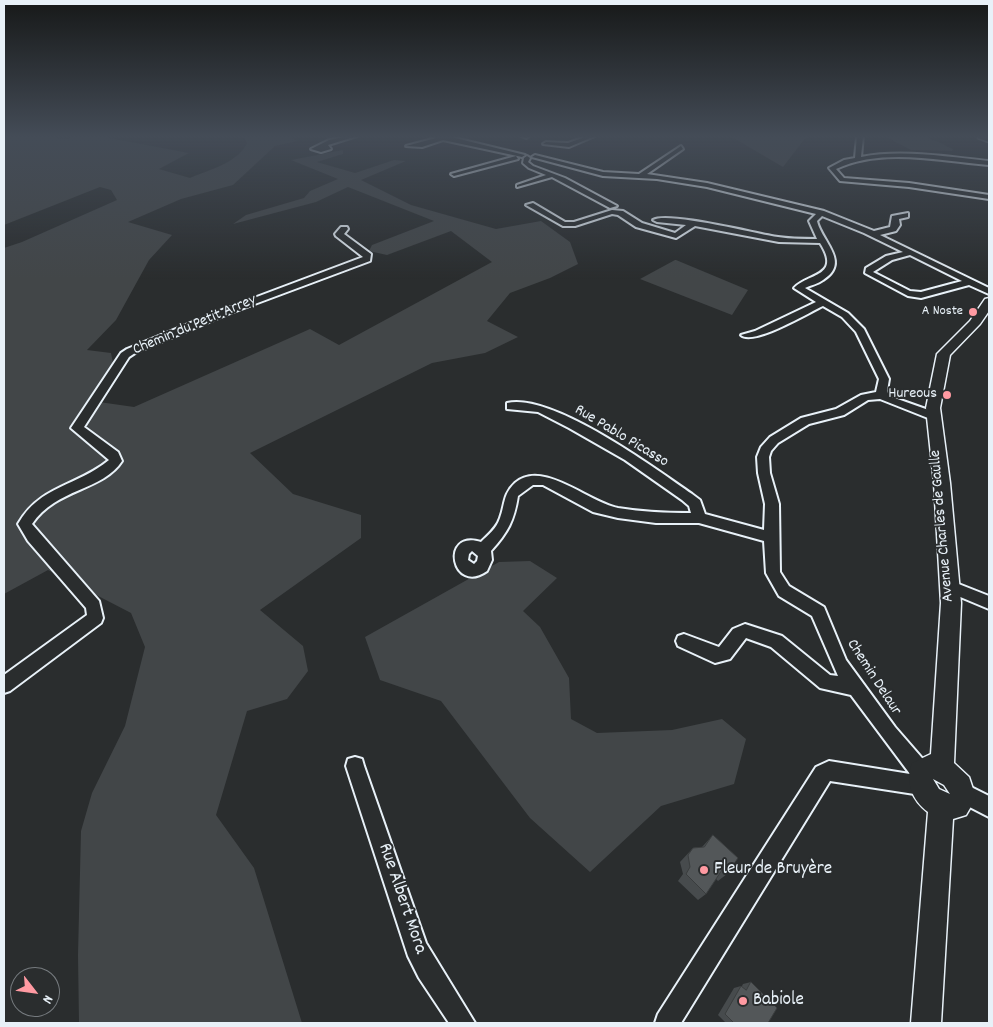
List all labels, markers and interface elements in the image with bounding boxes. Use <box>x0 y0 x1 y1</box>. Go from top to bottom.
street label: Chemin du Petit Arrey <box>130 291 260 361</box>
place label: A Noste <box>922 304 963 320</box>
marker: A Noste <box>967 306 979 318</box>
place label: Hureous <box>888 385 937 405</box>
marker: Hureous <box>941 389 953 401</box>
street label: Rue Pablo Picasso <box>570 401 672 473</box>
street label: Avenue Charles de Gaulle <box>927 449 959 603</box>
street label: Chemin Delaur <box>841 636 905 720</box>
street label: Rue Albert Mora <box>371 841 431 957</box>
place label: Fleur de Bruyère <box>714 859 832 881</box>
marker: Fleur de Bruyère <box>698 864 710 876</box>
north arrow <box>10 967 60 1017</box>
place label: Babiole <box>753 990 804 1012</box>
text: N <box>37 991 58 1007</box>
marker: Babiole <box>737 995 749 1007</box>

